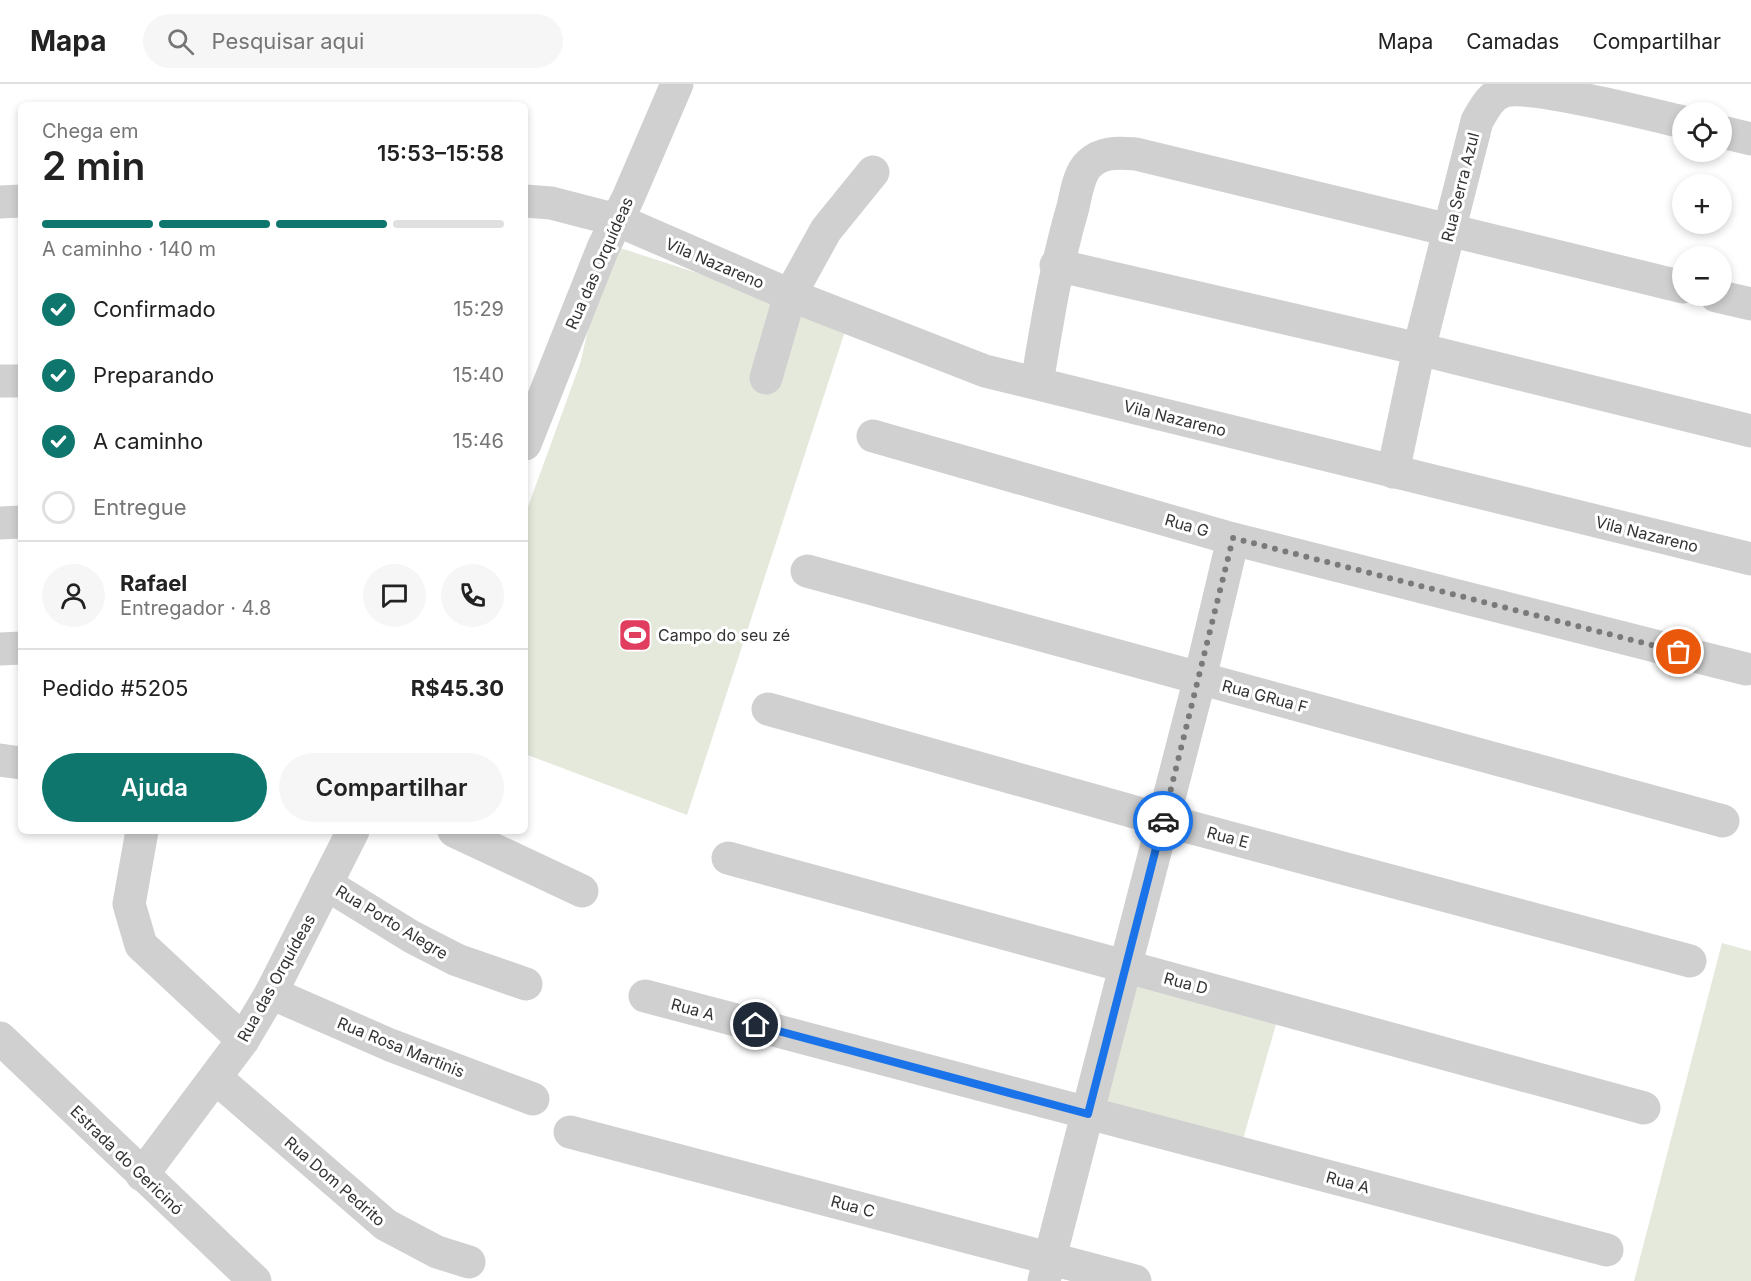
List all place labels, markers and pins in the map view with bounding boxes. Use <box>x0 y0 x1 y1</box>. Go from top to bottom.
sports icon: Campo do seu zé <box>617 617 653 653</box>
place label: Campo do seu zé <box>658 625 790 645</box>
pin <box>1653 626 1704 677</box>
pin <box>730 999 781 1050</box>

